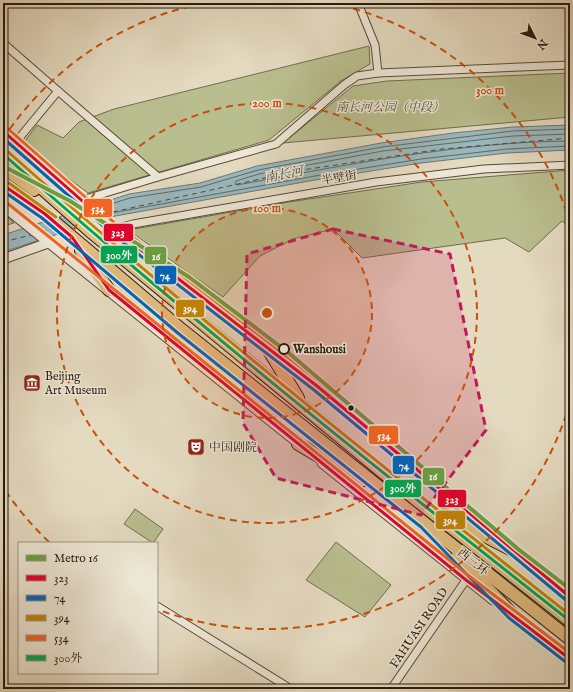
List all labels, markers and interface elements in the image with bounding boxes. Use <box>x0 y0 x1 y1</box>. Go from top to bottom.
north arrow <box>515 18 555 58</box>
text: N <box>533 35 551 53</box>
text: 300 m <box>476 83 505 98</box>
text: 200 m <box>252 96 282 111</box>
park label: 南长河公园（中段） <box>336 100 444 115</box>
water label: 南长河 <box>263 163 307 187</box>
street label: 半壁街 <box>320 167 359 189</box>
line badge: 534 <box>83 198 113 218</box>
text: 100 m <box>253 201 282 216</box>
text: 534 <box>91 202 105 216</box>
line badge: 323 <box>103 223 134 242</box>
text: 323 <box>111 226 125 240</box>
line badge: 300外 <box>100 245 138 264</box>
line badge: 16 <box>144 246 167 265</box>
text: 300外 <box>106 249 132 263</box>
text: 16 <box>152 250 162 264</box>
line badge: 74 <box>154 265 177 285</box>
text: 74 <box>160 269 171 283</box>
line badge: 394 <box>175 299 205 318</box>
text: 394 <box>183 302 198 316</box>
centre of rings <box>260 306 274 320</box>
place label: Wanshousi <box>292 342 347 357</box>
marker: Wanshousi <box>278 343 290 355</box>
place label: Beijing Art Museum <box>44 369 107 398</box>
museum icon: Beijing Art Museum <box>22 373 42 393</box>
unlabelled marker <box>346 403 356 413</box>
line badge: 534 <box>368 425 399 445</box>
text: 534 <box>377 429 391 443</box>
theatre icon: 中国剧院 <box>186 437 206 457</box>
place label: 中国剧院 <box>209 440 257 455</box>
line badge: 74 <box>392 455 415 475</box>
text: 74 <box>399 459 410 473</box>
line badge: 16 <box>422 467 445 486</box>
text: 16 <box>429 470 439 484</box>
line badge: 300外 <box>384 479 422 498</box>
text: 300外 <box>390 482 416 496</box>
line badge: 323 <box>437 489 467 508</box>
text: 323 <box>445 493 459 507</box>
line badge: 394 <box>435 510 466 530</box>
text: 394 <box>443 514 458 528</box>
legend <box>18 542 158 674</box>
street label: 西三环 <box>454 545 492 579</box>
text: Metro 16 <box>54 551 99 566</box>
text: 323 <box>54 571 69 586</box>
street label: FAHUASI ROAD <box>387 585 452 671</box>
text: 74 <box>54 591 66 606</box>
text: 394 <box>54 611 70 626</box>
text: 534 <box>54 631 69 646</box>
text: 300外 <box>54 651 82 666</box>

